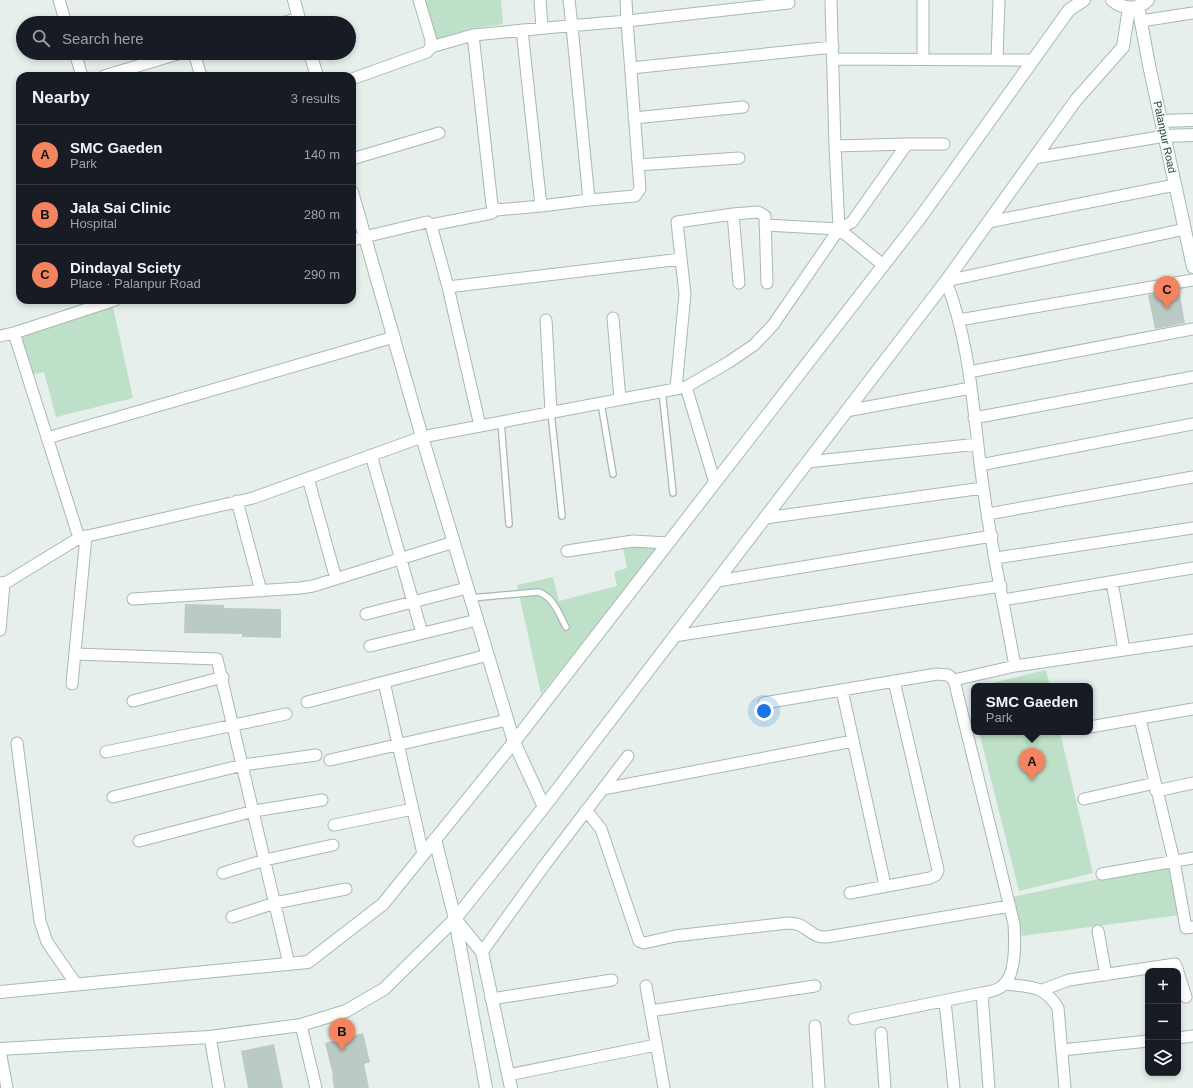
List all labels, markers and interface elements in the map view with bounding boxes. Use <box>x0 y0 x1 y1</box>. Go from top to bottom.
search box <box>16 16 356 60</box>
icon: search <box>30 27 52 49</box>
text: Search here <box>62 30 144 47</box>
text: Nearby <box>32 88 90 107</box>
text: 3 results <box>291 91 340 106</box>
street label: Palanpur Road <box>1152 100 1178 174</box>
text: SMC Gaeden <box>70 139 163 156</box>
text: A <box>40 147 50 162</box>
text: 140 m <box>304 147 340 162</box>
text: Park <box>70 156 97 171</box>
text: Jala Sai Clinic <box>70 199 171 216</box>
text: B <box>40 207 50 222</box>
text: 280 m <box>304 207 340 222</box>
text: Hospital <box>70 216 117 231</box>
text: Dindayal Sciety <box>70 259 181 276</box>
text: C <box>40 267 50 282</box>
text: 290 m <box>304 267 340 282</box>
text: Place · Palanpur Road <box>70 276 201 291</box>
pin: C <box>1154 276 1180 309</box>
popup <box>971 683 1093 735</box>
text: SMC Gaeden <box>986 693 1078 710</box>
your location <box>754 701 774 721</box>
text: Park <box>986 710 1012 725</box>
pin: A <box>1019 748 1045 781</box>
map controls <box>1145 968 1181 1076</box>
button: + <box>1145 968 1181 1004</box>
button: − <box>1145 1004 1181 1040</box>
pin: B <box>329 1018 355 1051</box>
button: layers <box>1145 1040 1181 1076</box>

